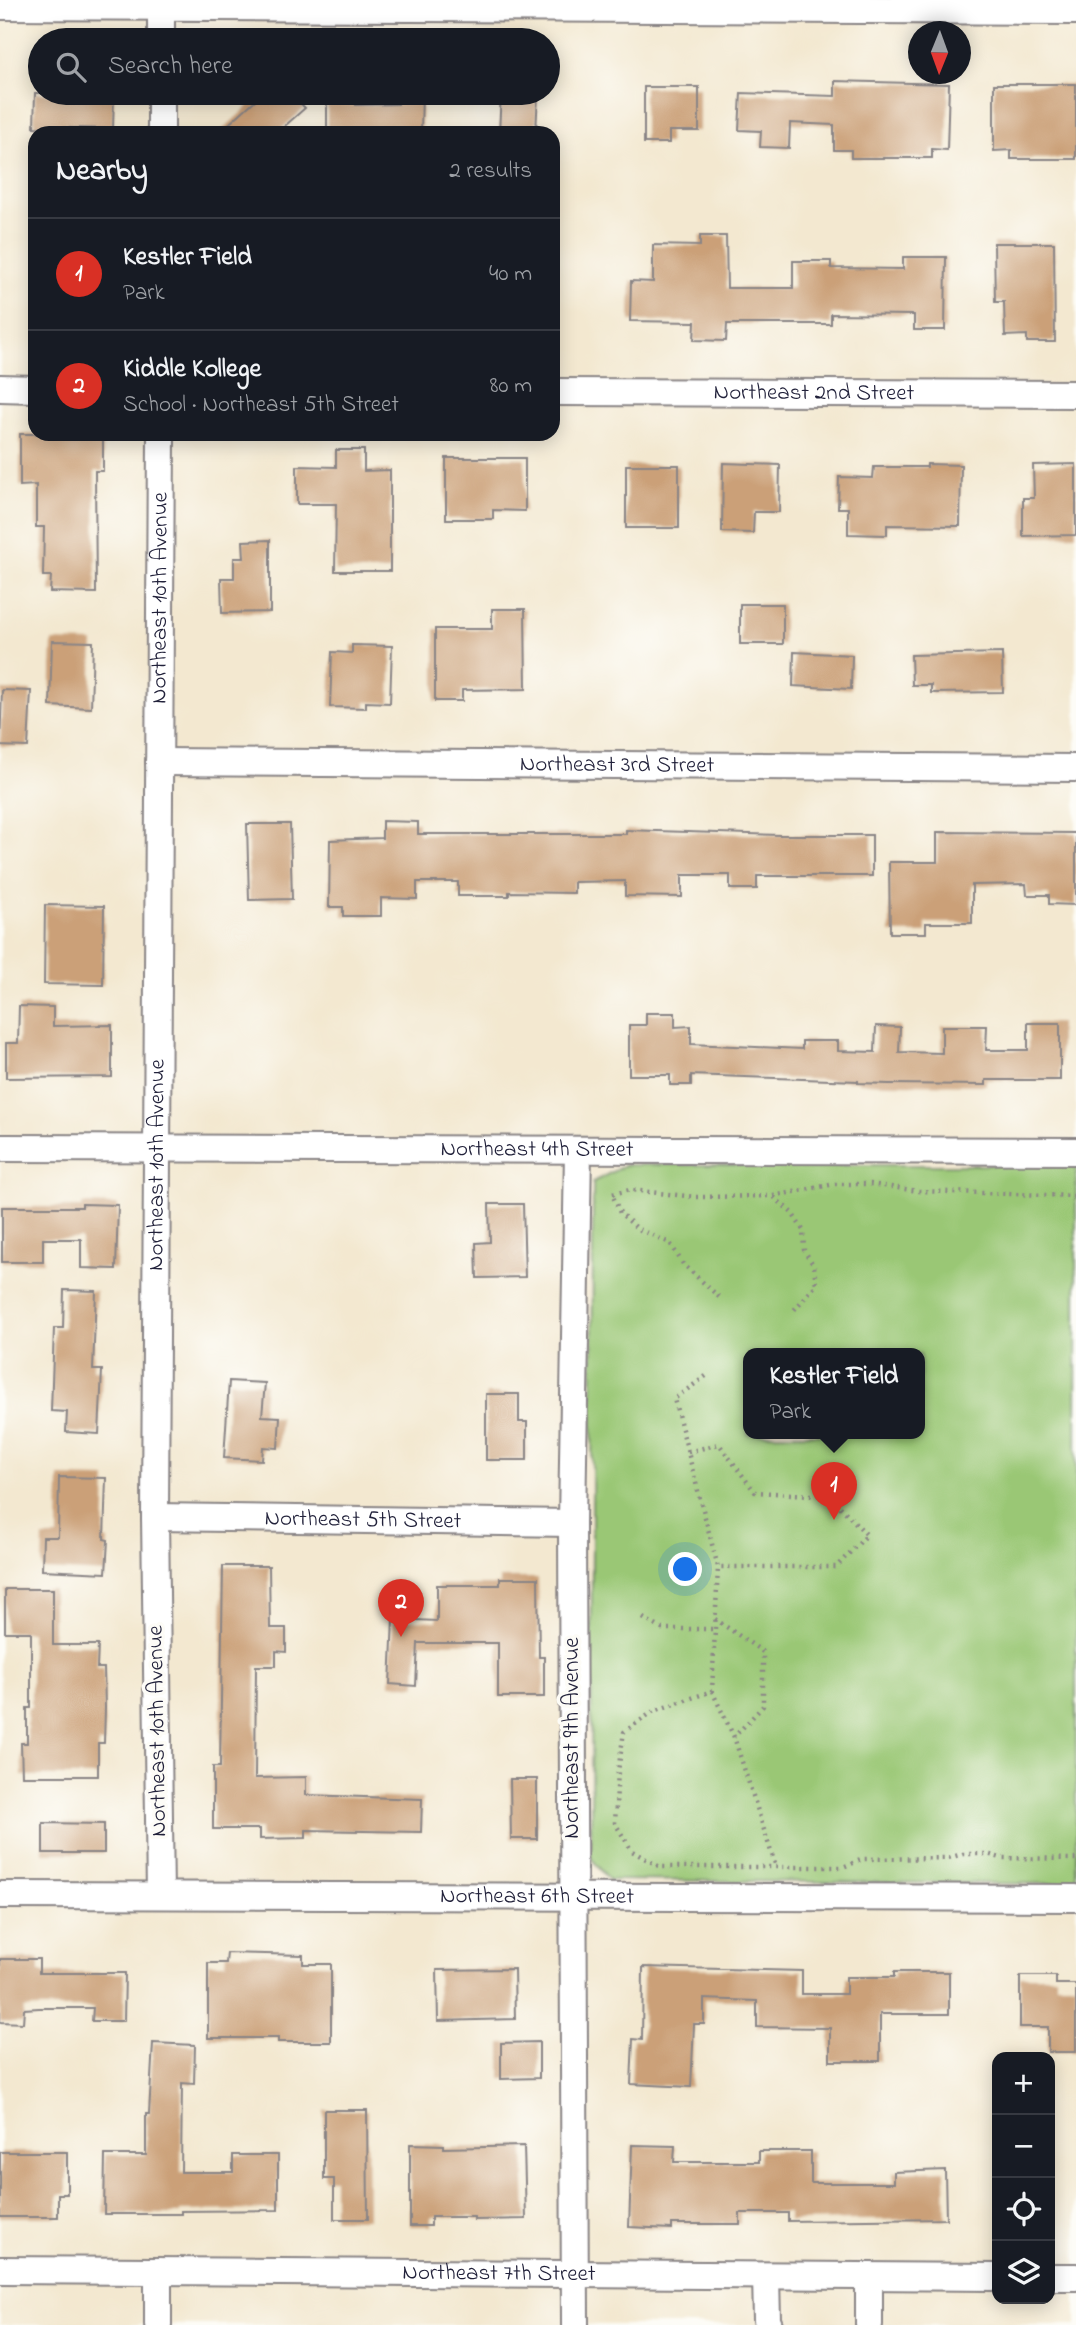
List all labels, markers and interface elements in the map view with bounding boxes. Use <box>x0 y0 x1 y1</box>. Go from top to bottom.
north arrow <box>908 21 971 84</box>
search box <box>28 28 560 105</box>
icon: search <box>52 48 90 86</box>
text: Search here <box>108 48 233 86</box>
text: Nearby <box>56 150 148 194</box>
text: 2 results <box>449 155 532 188</box>
text: Kestler Field <box>123 239 252 277</box>
text: 1 <box>75 258 83 291</box>
text: 40 m <box>489 258 532 291</box>
text: Park <box>123 277 165 310</box>
text: Kiddle Kollege <box>123 351 261 389</box>
text: 2 <box>73 370 85 403</box>
text: 80 m <box>490 370 532 403</box>
street label: Northeast 2nd Street <box>714 376 915 410</box>
text: School · Northeast 5th Street <box>123 389 399 422</box>
street label: Northeast 10th Avenue <box>143 491 177 704</box>
street label: Northeast 3rd Street <box>520 748 715 782</box>
street label: Northeast 10th Avenue <box>140 1058 174 1271</box>
street label: Northeast 4th Street <box>440 1133 634 1166</box>
popup <box>743 1348 925 1439</box>
text: Kestler Field <box>770 1358 898 1396</box>
text: Park <box>770 1396 811 1429</box>
pin: 1 <box>811 1462 857 1520</box>
street label: Northeast 5th Street <box>264 1502 462 1538</box>
your location <box>668 1552 702 1586</box>
pin: 2 <box>378 1579 424 1637</box>
street label: Northeast 10th Avenue <box>140 1624 176 1837</box>
street label: Northeast 9th Avenue <box>556 1637 589 1839</box>
street label: Northeast 6th Street <box>440 1880 634 1913</box>
map controls <box>992 2052 1055 2304</box>
button: + <box>992 2052 1055 2115</box>
button: − <box>992 2115 1055 2178</box>
button: locate <box>992 2178 1055 2241</box>
button: layers <box>992 2241 1055 2304</box>
street label: Northeast 7th Street <box>402 2256 596 2291</box>

